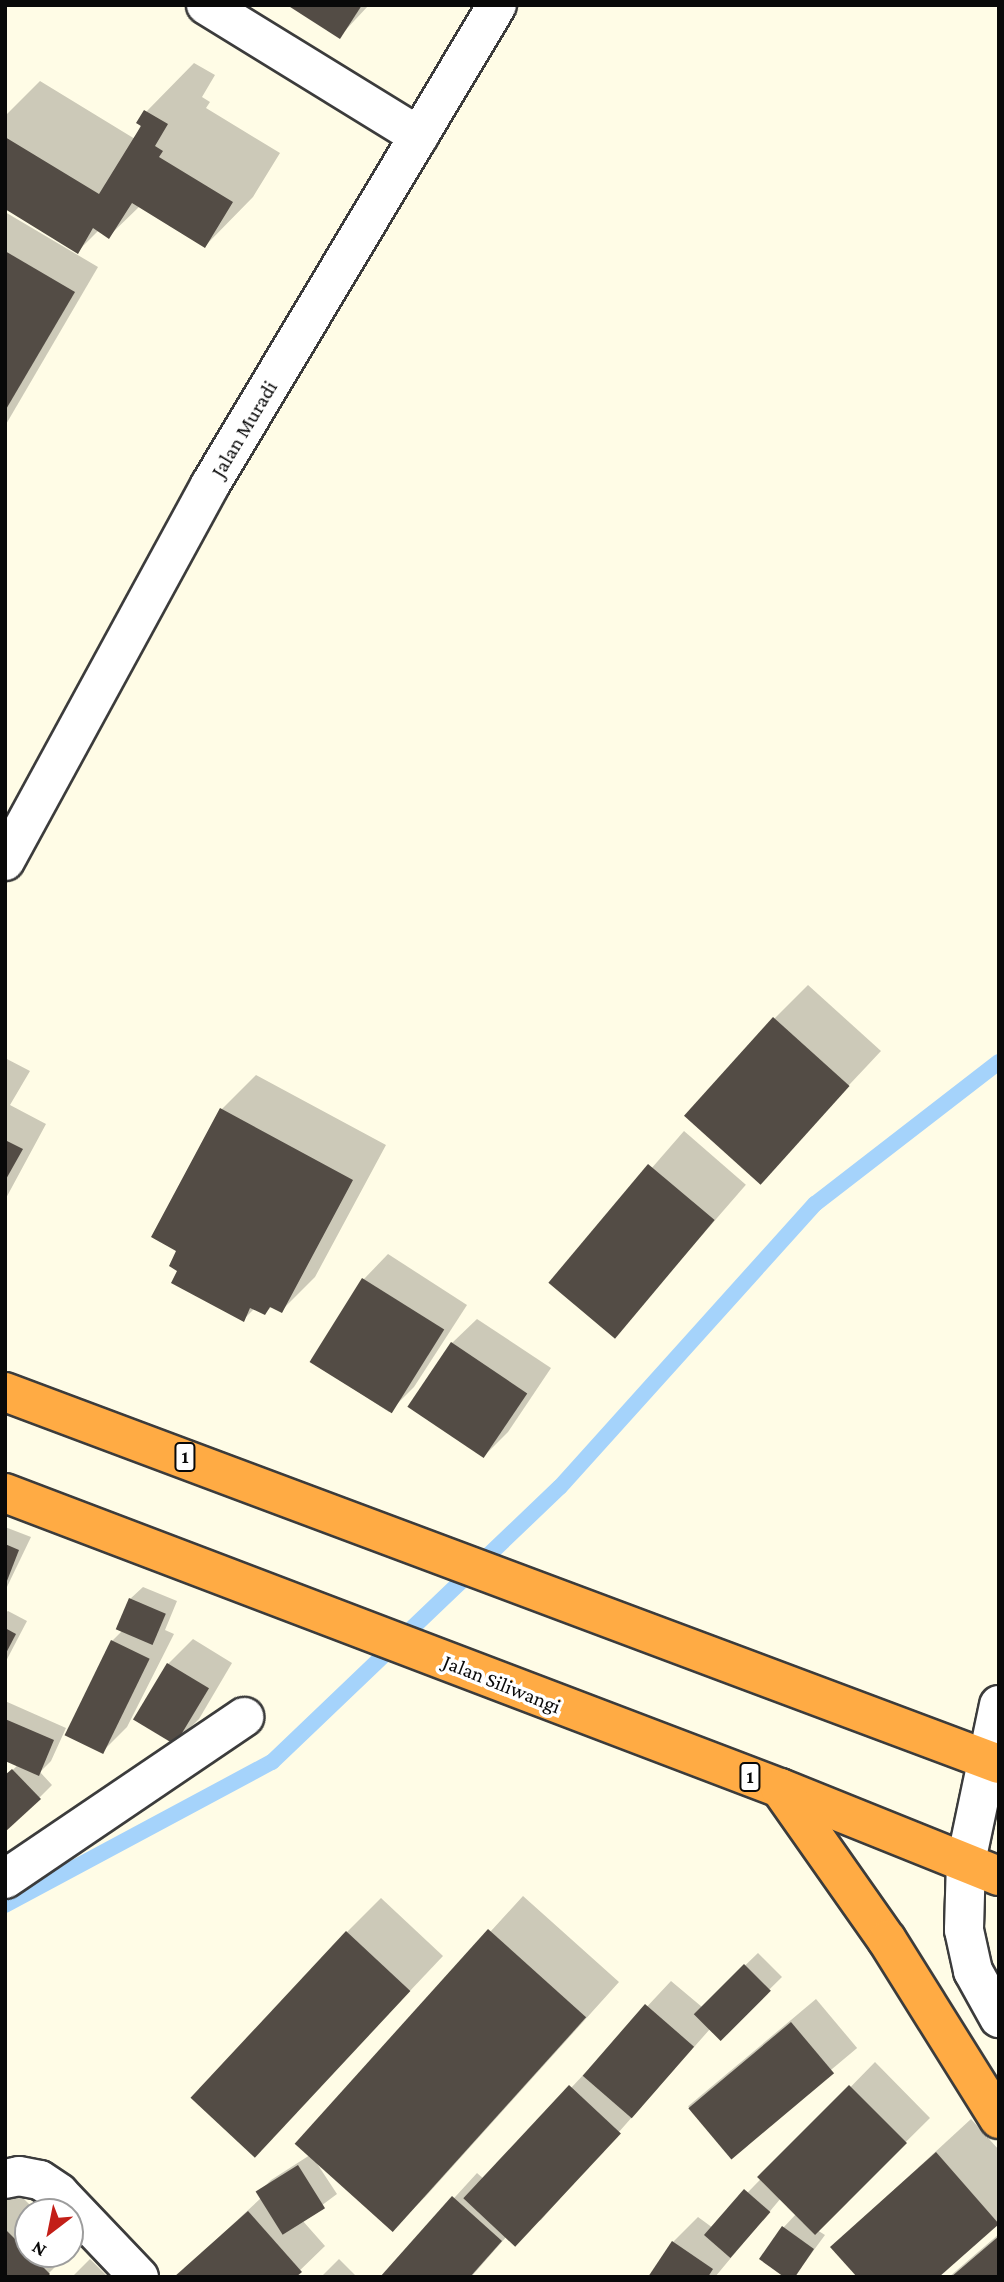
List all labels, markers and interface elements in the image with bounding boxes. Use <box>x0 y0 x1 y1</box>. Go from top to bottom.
street label: Jalan Muradi <box>205 376 283 482</box>
road number: 1 <box>173 1442 197 1472</box>
street label: Jalan Siliwangi <box>439 1649 565 1719</box>
road number: 1 <box>738 1762 762 1792</box>
north arrow <box>14 2198 84 2268</box>
text: N <box>28 2237 50 2262</box>

